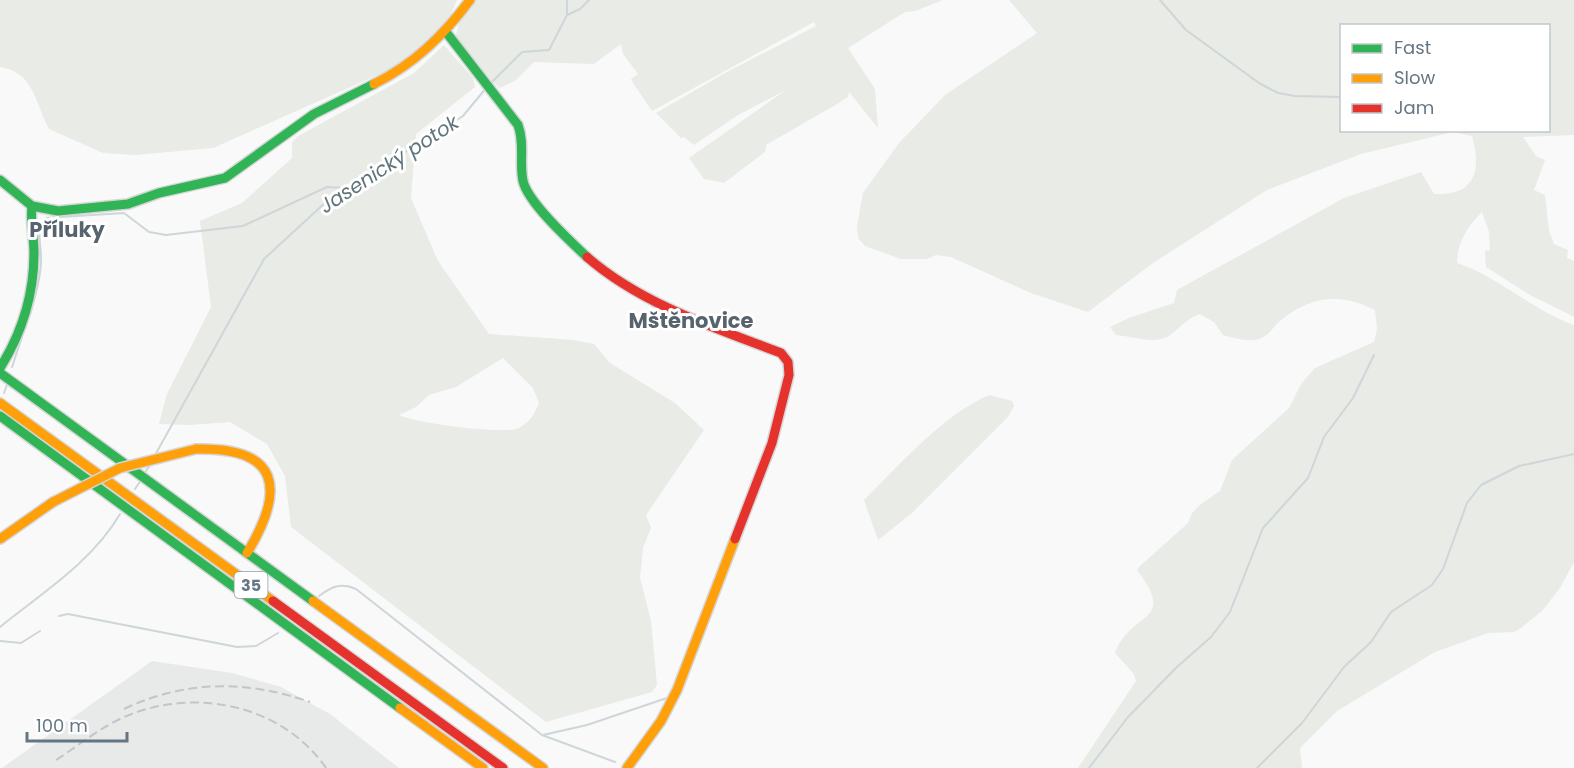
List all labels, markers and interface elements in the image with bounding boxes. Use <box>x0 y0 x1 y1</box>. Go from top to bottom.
legend <box>1340 24 1550 132</box>
text: Fast <box>1394 35 1431 60</box>
text: Slow <box>1394 65 1436 90</box>
text: Jam <box>1394 95 1434 120</box>
water label: Jasenický potok <box>314 107 466 220</box>
district label: Příluky <box>29 215 105 244</box>
district label: Mštěnovice <box>629 306 754 335</box>
road number: 35 <box>234 572 268 598</box>
scale bar <box>27 705 128 743</box>
text: 100 m <box>36 713 88 738</box>

